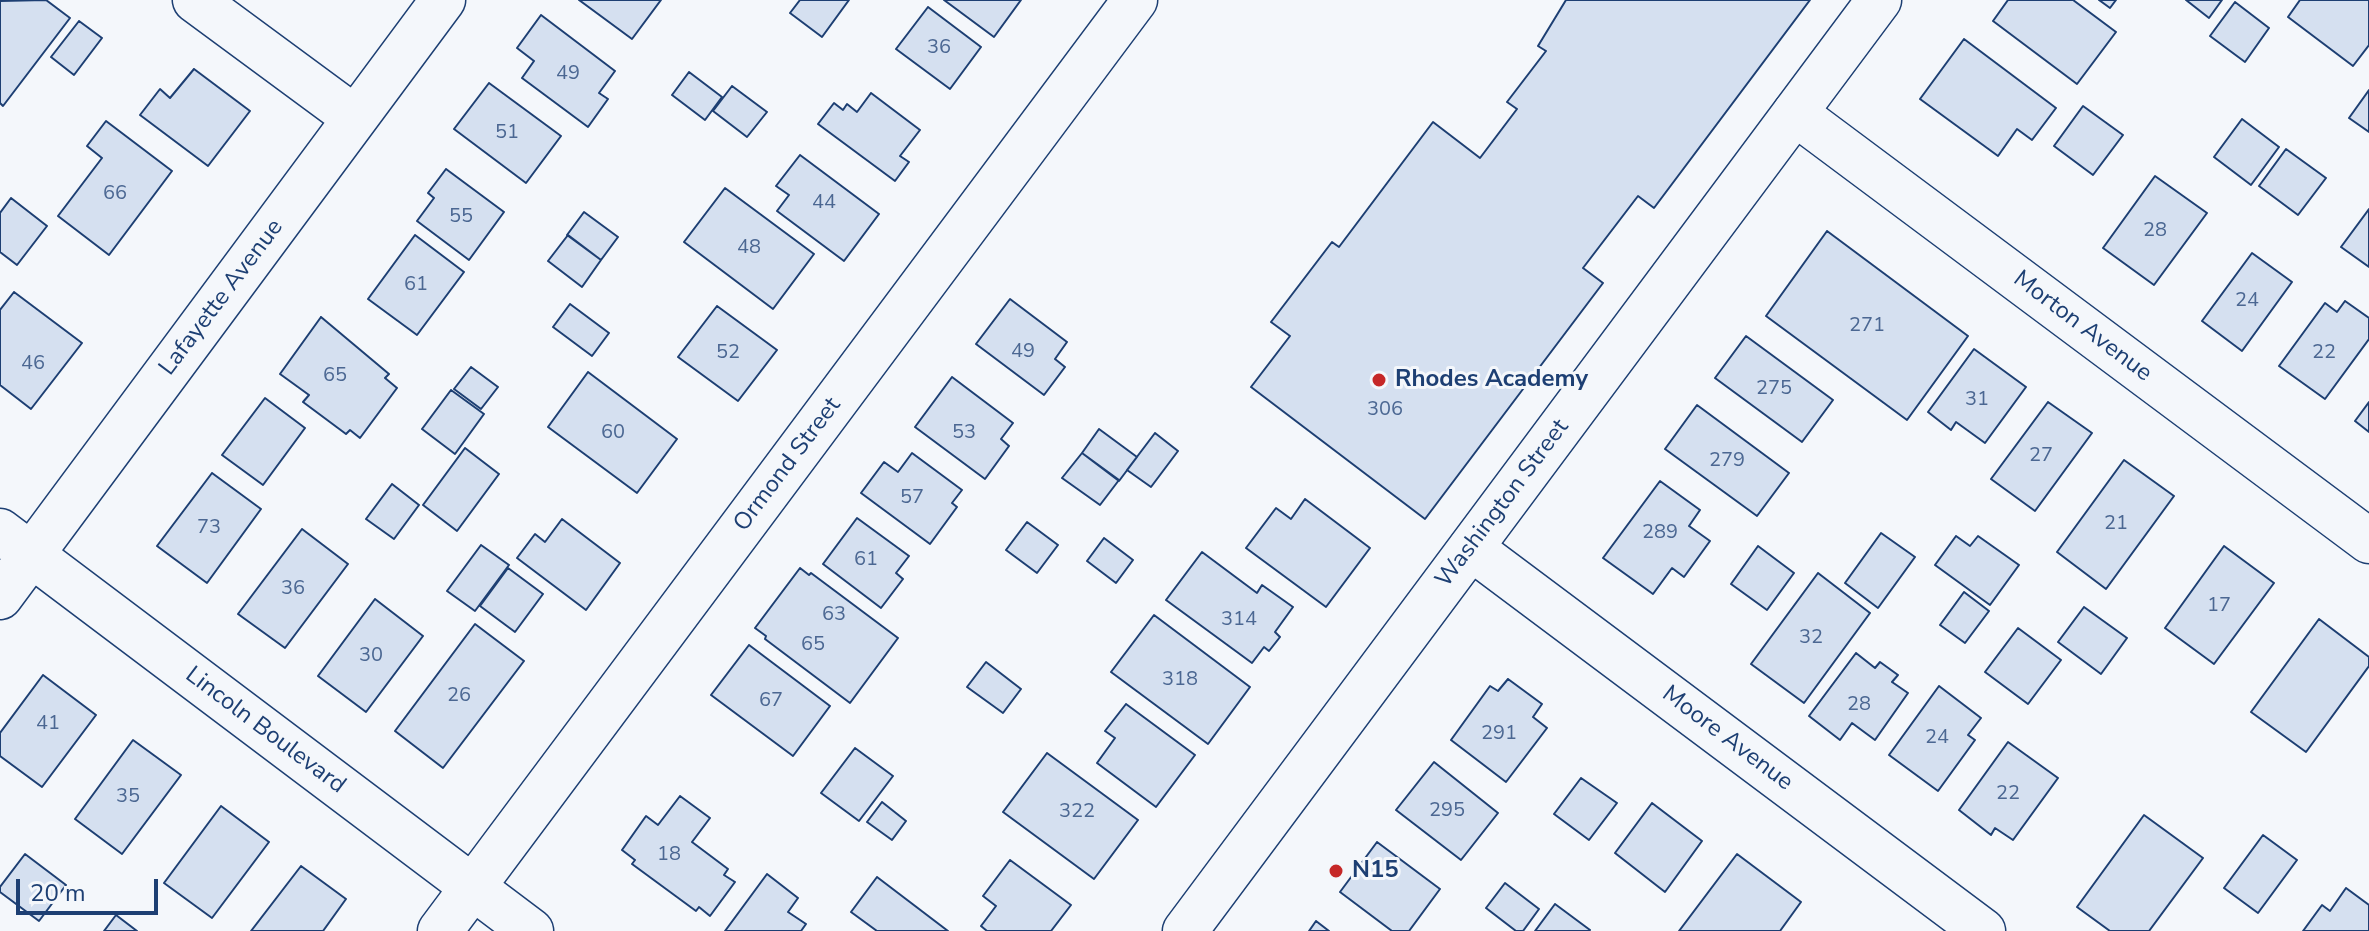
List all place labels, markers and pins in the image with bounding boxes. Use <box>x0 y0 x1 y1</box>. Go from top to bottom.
place label: Rhodes Academy <box>1395 366 1588 394</box>
marker: Rhodes Academy <box>1370 371 1388 389</box>
place label: N15 <box>1352 857 1399 885</box>
marker: N15 <box>1327 862 1345 880</box>

